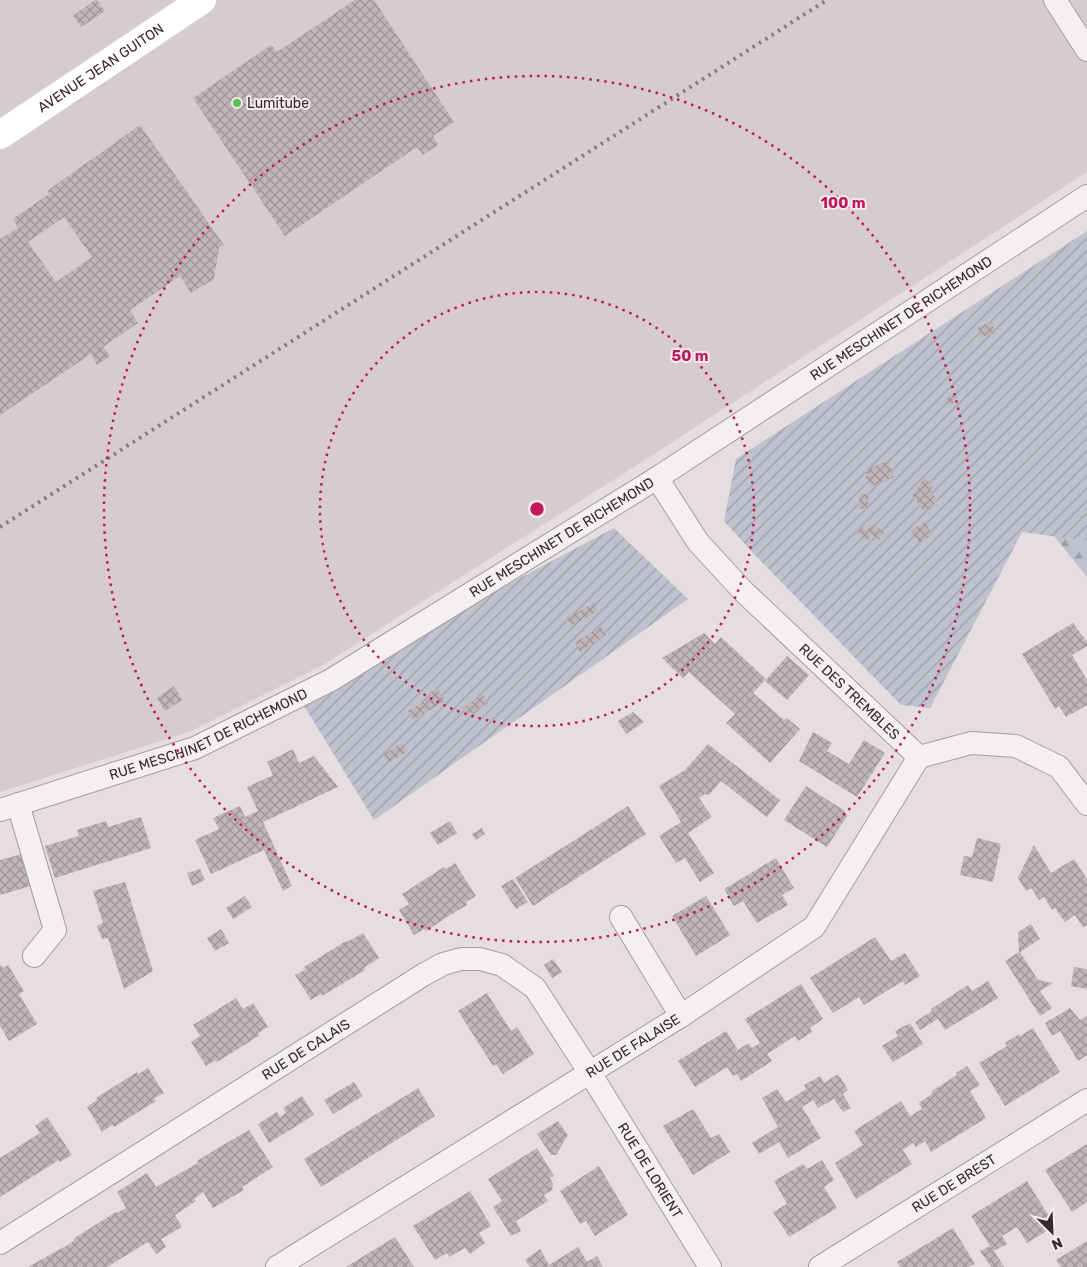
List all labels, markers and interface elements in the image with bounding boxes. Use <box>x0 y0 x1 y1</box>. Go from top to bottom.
street label: AVENUE JEAN GUITON <box>35 20 167 116</box>
place label: Lumitube <box>247 95 309 112</box>
marker: Lumitube <box>231 97 243 109</box>
text: 100 m <box>821 194 865 212</box>
street label: RUE MESCHINET DE RICHEMOND <box>807 253 996 384</box>
text: 50 m <box>672 347 708 365</box>
street label: RUE MESCHINET DE RICHEMOND <box>466 474 657 601</box>
centre of rings <box>528 500 546 518</box>
street label: RUE DES TREMBLES <box>795 640 903 744</box>
street label: RUE MESCHINET DE RICHEMOND <box>107 685 310 784</box>
street label: RUE DE FALAISE <box>583 1011 683 1082</box>
street label: RUE DE CALAIS <box>259 1015 353 1084</box>
street label: RUE DE LORIENT <box>614 1120 686 1221</box>
street label: RUE DE BREST <box>909 1151 1000 1216</box>
north arrow <box>1027 1207 1077 1257</box>
text: N <box>1049 1234 1065 1253</box>

